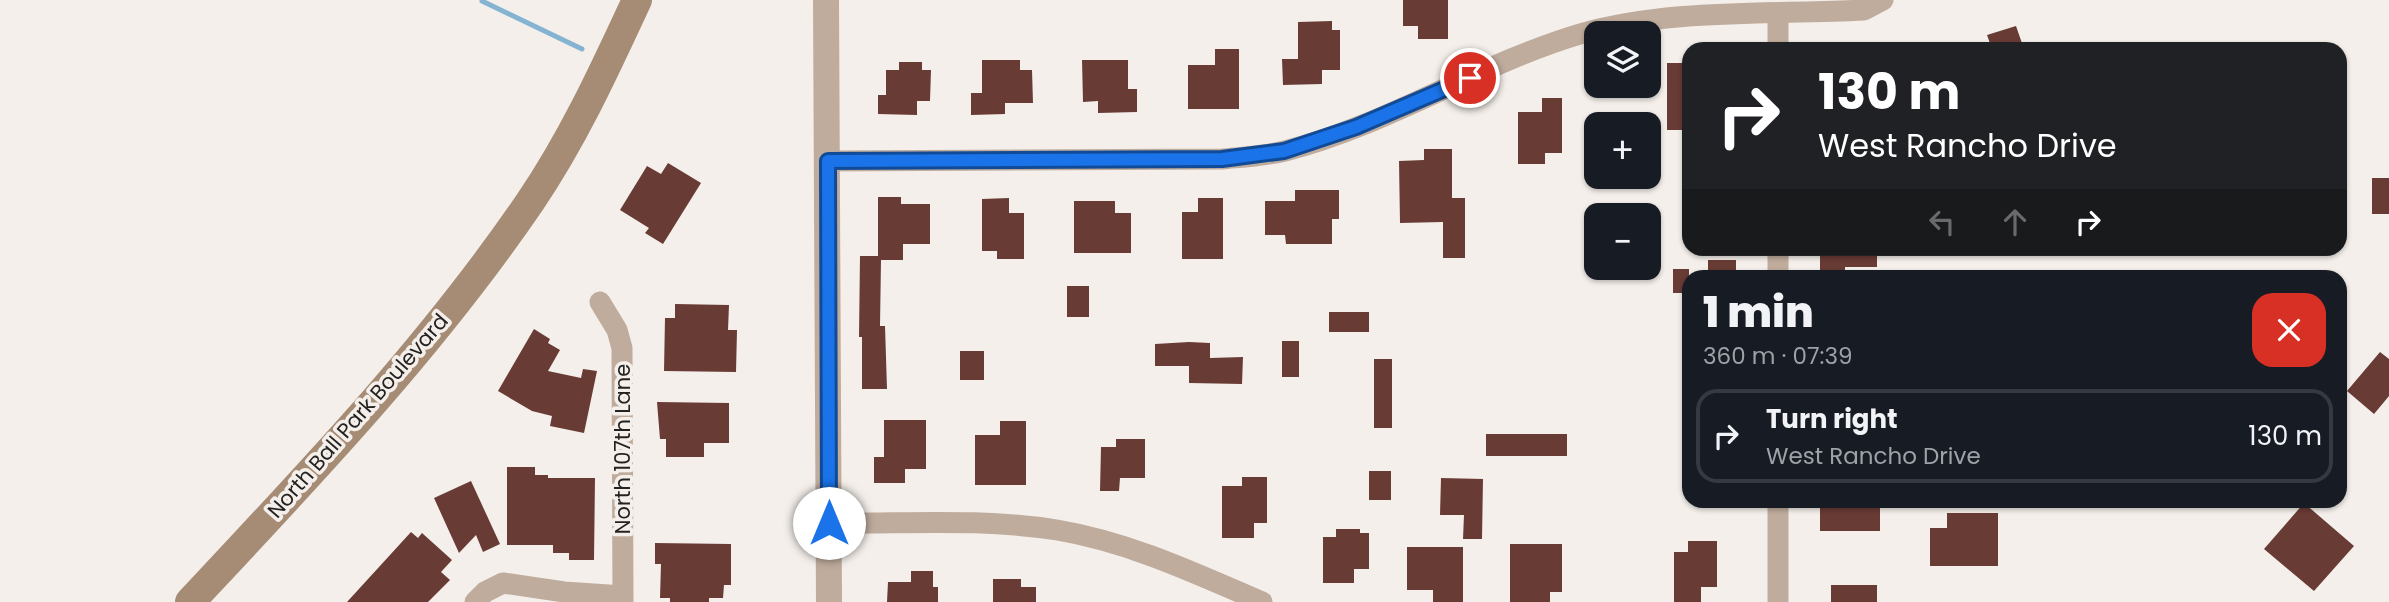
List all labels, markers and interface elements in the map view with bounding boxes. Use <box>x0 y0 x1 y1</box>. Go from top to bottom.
map controls <box>1584 21 1661 280</box>
button: layers <box>1584 21 1661 98</box>
pin <box>1440 48 1500 108</box>
text: 130 m <box>1818 58 1960 126</box>
icon: arrive <box>1451 59 1489 97</box>
icon: right <box>1703 70 1794 161</box>
button: + <box>1584 112 1661 189</box>
text: West Rancho Drive <box>1818 123 2117 168</box>
button: − <box>1584 203 1661 280</box>
icon: left <box>1923 203 1961 241</box>
icon: ahead <box>1996 203 2034 241</box>
icon: right <box>2069 203 2107 241</box>
text: 1 min <box>1703 283 1814 342</box>
button: close <box>2252 293 2326 367</box>
street label: North Ball Park Boulevard <box>261 307 455 524</box>
text: 360 m · 07:39 <box>1703 340 1853 372</box>
street label: North 107th Lane <box>608 364 637 534</box>
text: Turn right <box>1766 401 1898 437</box>
icon: right <box>1707 417 1745 455</box>
text: 130 m <box>2248 418 2322 454</box>
text: West Rancho Drive <box>1766 440 1981 472</box>
position arrow <box>792 486 866 560</box>

